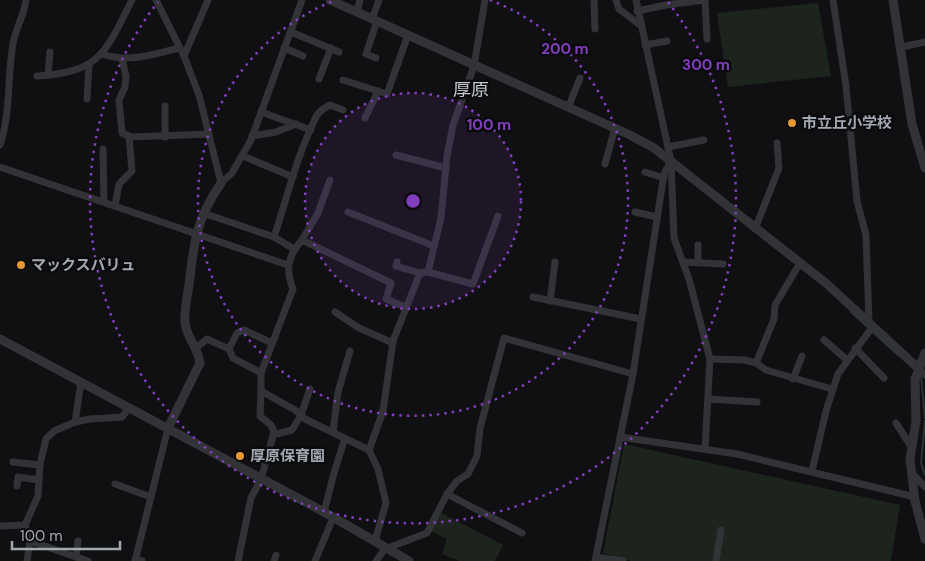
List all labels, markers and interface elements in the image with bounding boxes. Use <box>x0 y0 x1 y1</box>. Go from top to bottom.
text: 200 m <box>541 39 589 59</box>
text: 300 m <box>682 55 730 75</box>
district label: 厚原 <box>453 78 489 102</box>
place label: 市立丘小学校 <box>802 113 892 133</box>
text: 100 m <box>467 115 511 135</box>
marker: 市立丘小学校 <box>786 117 798 129</box>
centre of rings <box>404 192 422 210</box>
place label: マックスバリュ <box>31 255 136 275</box>
marker: マックスバリュ <box>15 259 27 271</box>
place label: 厚原保育園 <box>250 446 325 466</box>
marker: 厚原保育園 <box>234 450 246 462</box>
scale bar <box>12 518 120 550</box>
text: 100 m <box>20 526 63 546</box>

